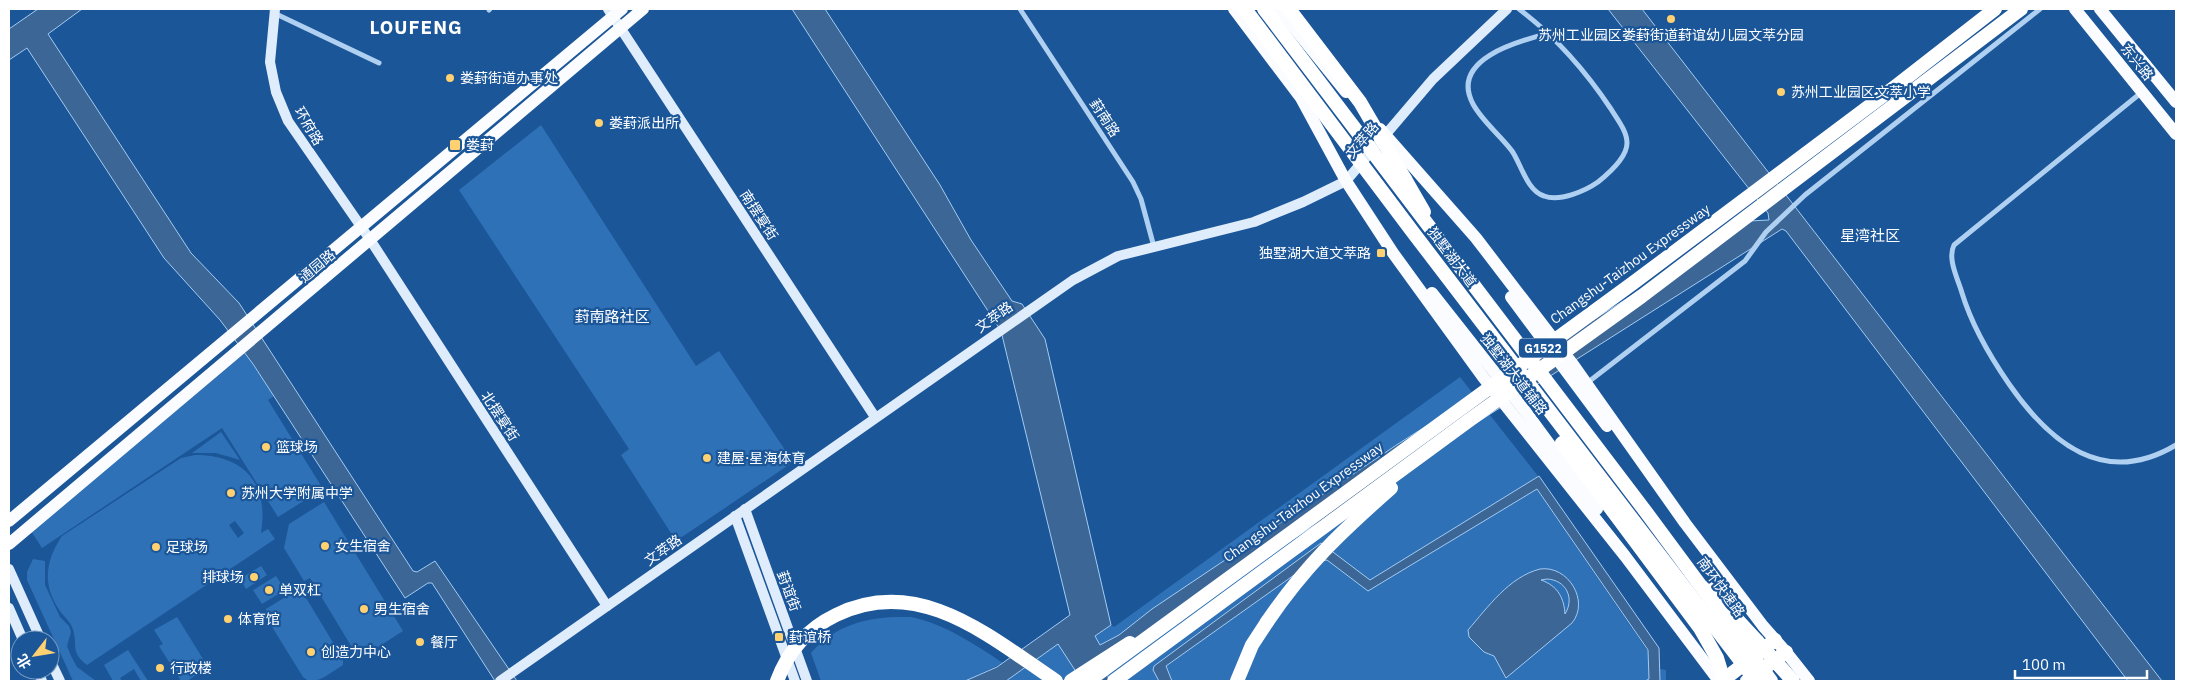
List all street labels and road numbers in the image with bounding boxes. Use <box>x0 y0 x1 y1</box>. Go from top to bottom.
street label: 东兴路 <box>2117 40 2157 84</box>
street label: 葑南路 <box>1086 95 1124 141</box>
street label: 环府路 <box>290 103 328 149</box>
street label: 文萃路 <box>1342 118 1382 162</box>
street label: 南摆宴街 <box>736 187 782 243</box>
street label: Changshu-Taizhou Expressway <box>1547 200 1713 328</box>
street label: 独墅湖大道 <box>1424 224 1480 290</box>
street label: 通园路 <box>295 246 339 286</box>
street label: 文萃路 <box>972 298 1016 336</box>
street label: 独墅湖大道辅路 <box>1477 330 1551 418</box>
road number: G1522 <box>1519 338 1567 358</box>
street label: 北摆宴街 <box>477 388 523 444</box>
street label: Changshu-Taizhou Expressway <box>1220 438 1386 566</box>
street label: 文萃路 <box>641 531 685 569</box>
street label: 南环快速路 <box>1693 553 1749 621</box>
street label: 葑谊街 <box>773 568 805 614</box>

